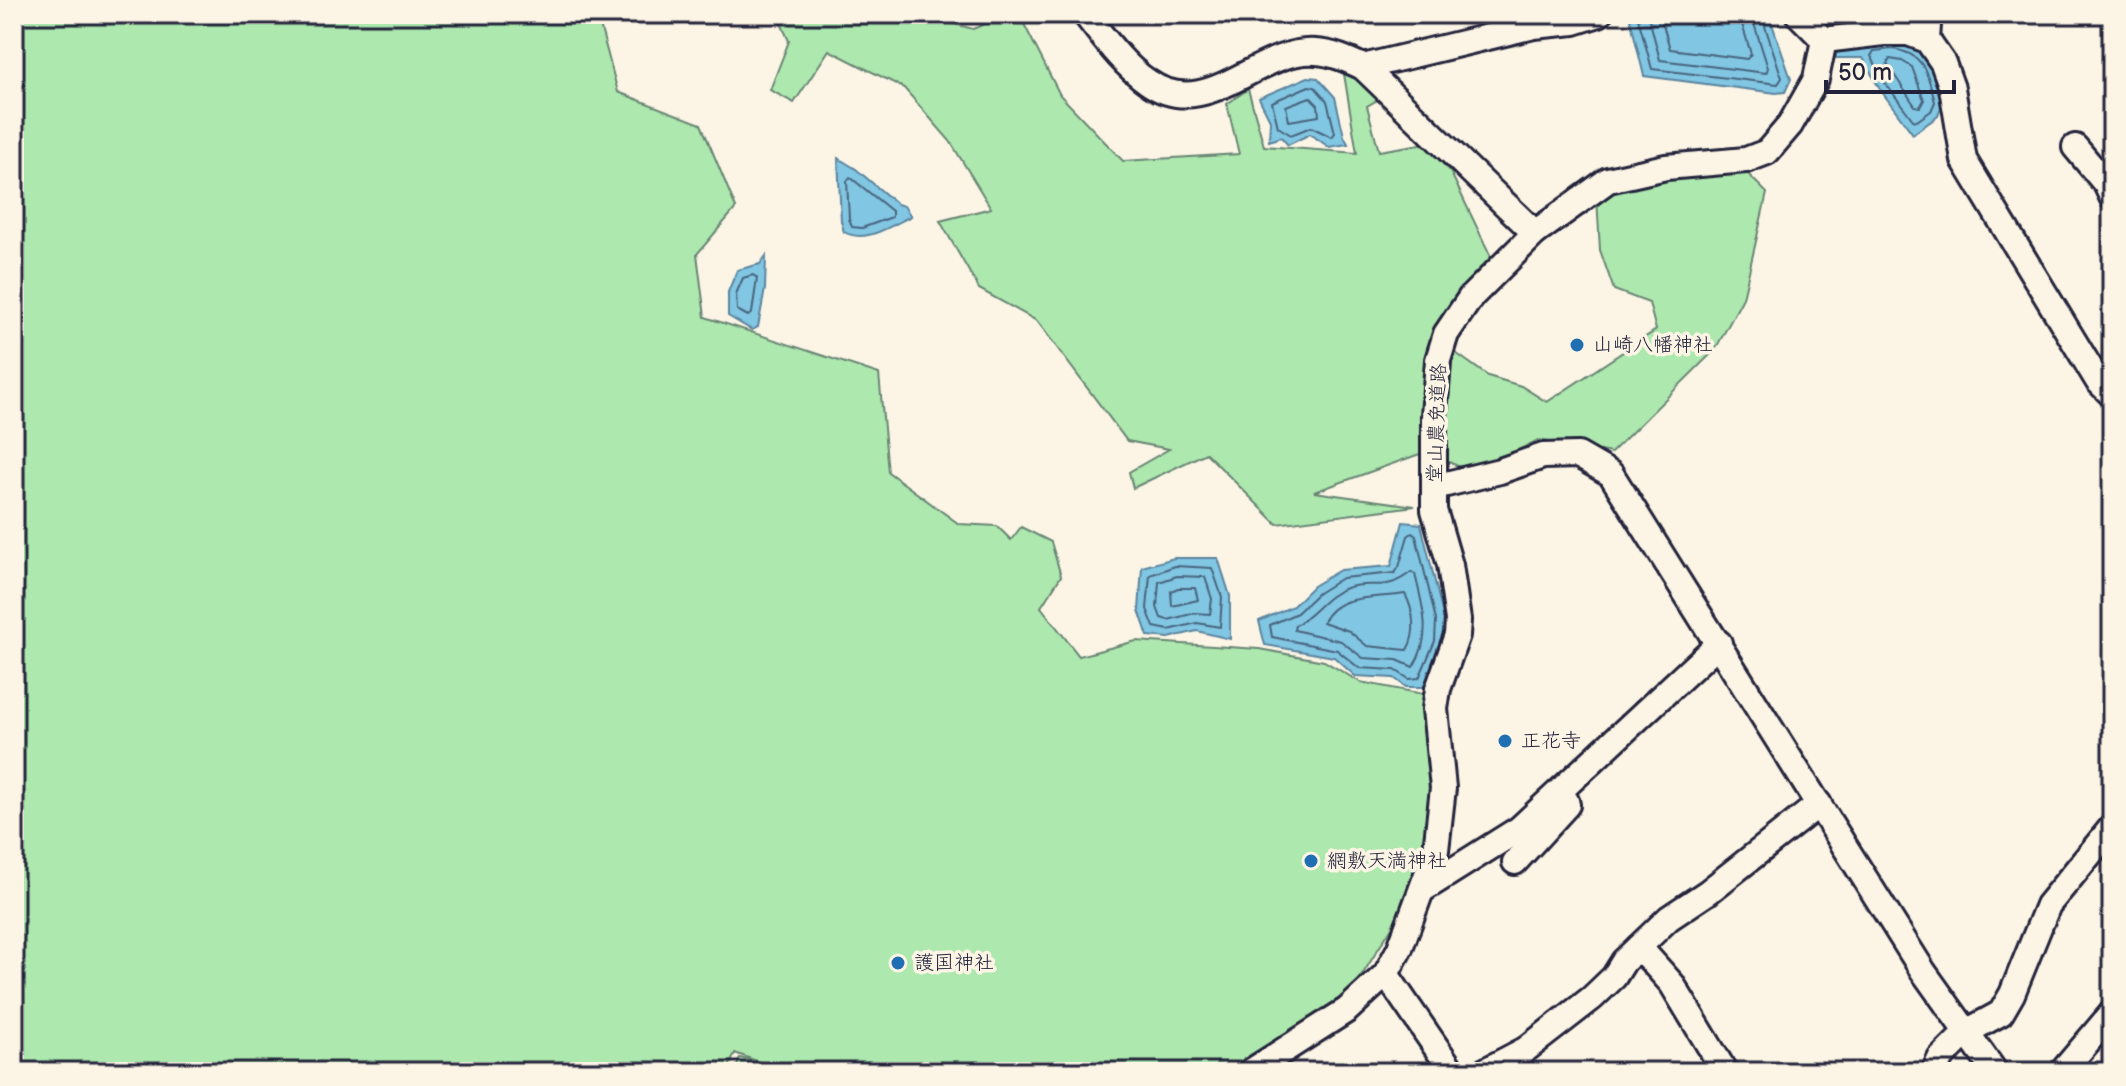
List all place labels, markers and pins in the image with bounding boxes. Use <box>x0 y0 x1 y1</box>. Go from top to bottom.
place label: 山崎八幡神社 <box>1593 333 1713 357</box>
marker: 山崎八幡神社 <box>1568 336 1586 354</box>
place label: 正花寺 <box>1521 729 1581 753</box>
marker: 正花寺 <box>1496 732 1514 750</box>
place label: 網敷天満神社 <box>1327 849 1447 873</box>
marker: 網敷天満神社 <box>1302 852 1320 870</box>
place label: 護国神社 <box>914 951 994 975</box>
marker: 護国神社 <box>889 954 907 972</box>

